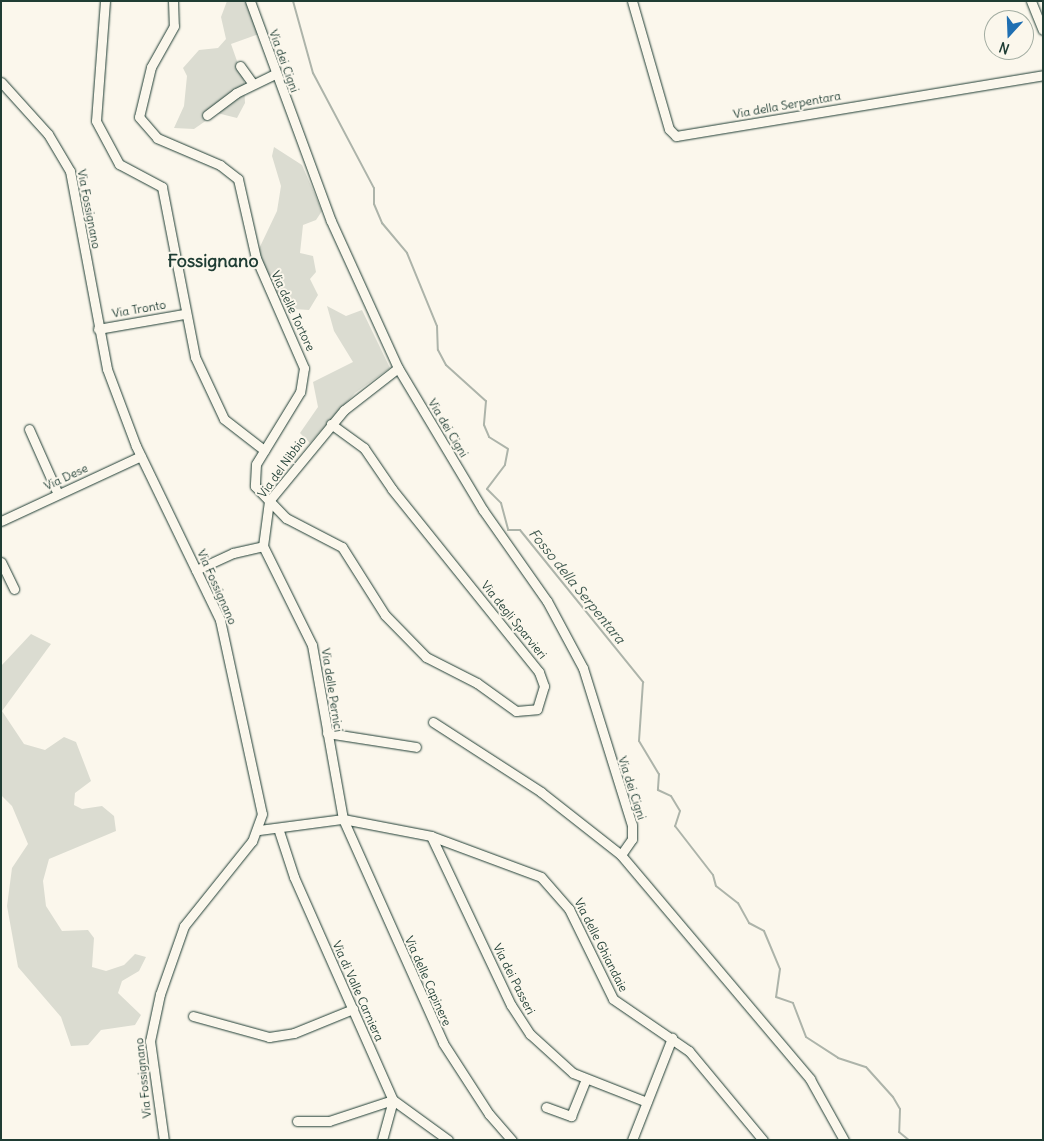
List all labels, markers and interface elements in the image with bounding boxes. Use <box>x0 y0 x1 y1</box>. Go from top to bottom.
north arrow <box>984 10 1034 60</box>
street label: Via dei Cigni <box>266 28 302 94</box>
text: N <box>997 38 1012 58</box>
street label: Via della Serpentara <box>732 88 842 122</box>
street label: Via Fossignano <box>74 168 104 250</box>
district label: Fossignano <box>167 250 259 272</box>
street label: Via delle Tortore <box>268 269 318 353</box>
street label: Via Tronto <box>111 297 167 321</box>
street label: Via dei Cigni <box>425 396 471 460</box>
street label: Via del Nibbio <box>255 433 309 501</box>
street label: Via Dese <box>42 461 90 493</box>
water label: Fosso della Serpentara <box>525 525 629 647</box>
street label: Via Fossignano <box>194 547 240 627</box>
street label: Via degli Sparvieri <box>478 578 550 662</box>
street label: Via delle Pernici <box>318 647 346 733</box>
street label: Via dei Cigni <box>615 754 649 822</box>
street label: Via delle Ghiandaie <box>571 896 631 994</box>
street label: Via delle Capinere <box>402 934 454 1028</box>
street label: Via di Valle Carniera <box>329 939 387 1043</box>
street label: Via dei Passeri <box>490 941 538 1017</box>
street label: Via Fossignano <box>132 1037 154 1119</box>

